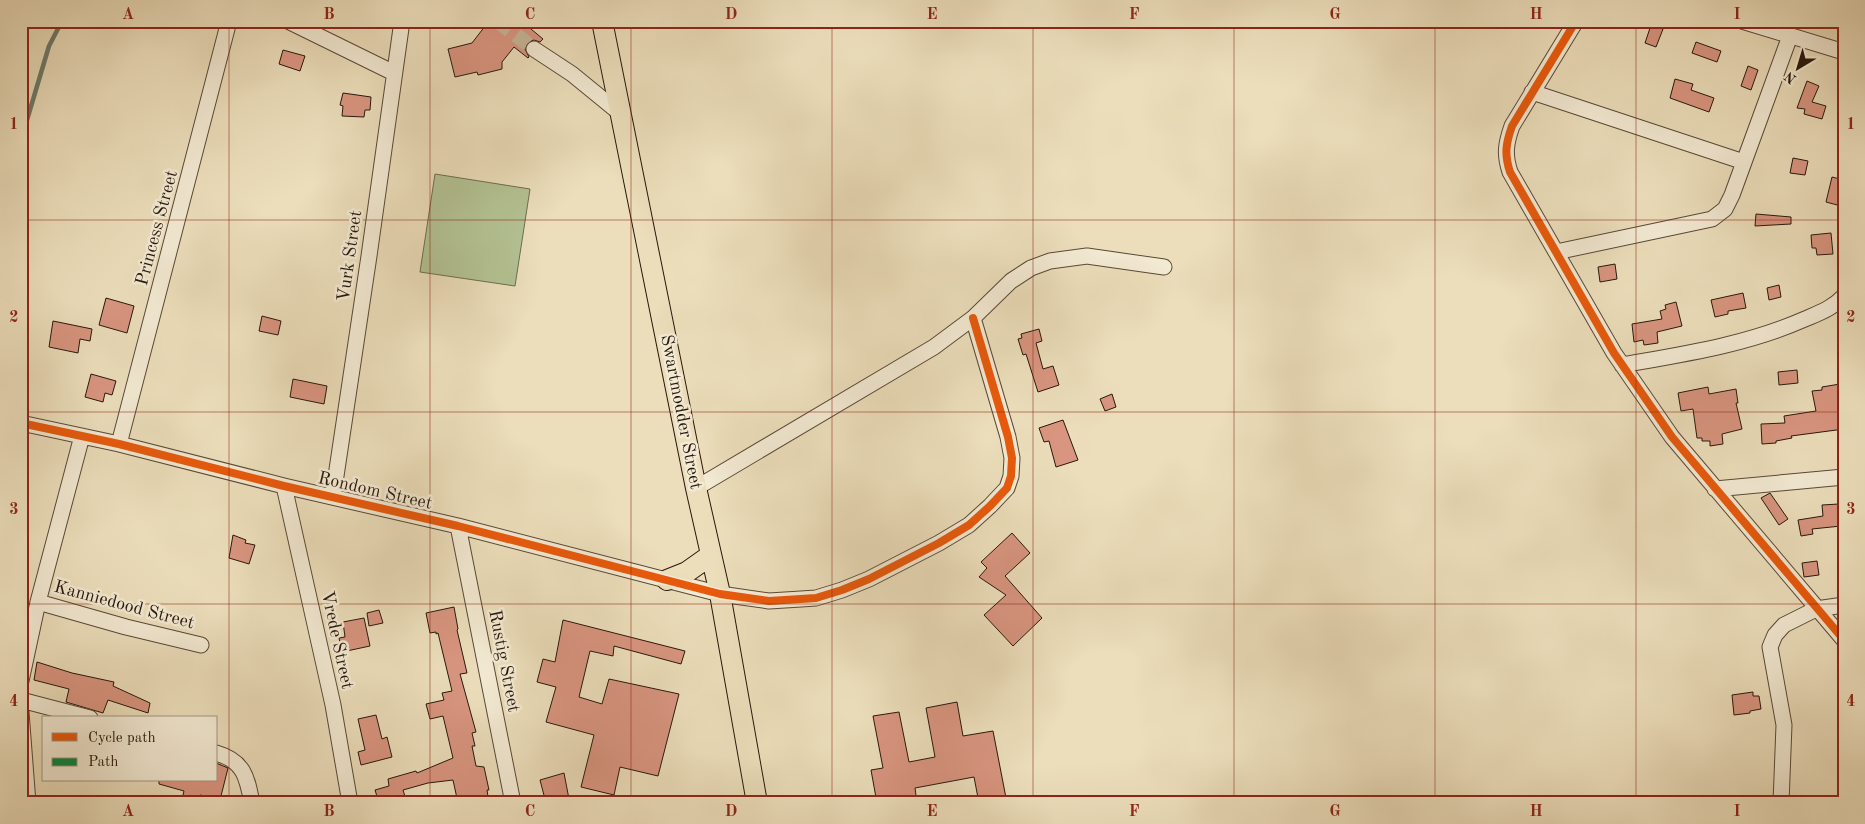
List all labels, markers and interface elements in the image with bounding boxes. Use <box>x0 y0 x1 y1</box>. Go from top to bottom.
text: A <box>122 7 134 23</box>
text: B <box>323 7 335 23</box>
text: C <box>525 7 535 23</box>
text: D <box>725 7 737 23</box>
text: E <box>926 7 938 23</box>
text: F <box>1129 7 1140 23</box>
text: G <box>1329 7 1341 23</box>
text: H <box>1529 7 1543 23</box>
text: I <box>1733 7 1741 23</box>
north arrow <box>1772 42 1822 92</box>
text: N <box>1782 68 1799 86</box>
text: 1 <box>9 117 19 133</box>
text: 1 <box>1846 117 1856 133</box>
street label: Princess Street <box>133 168 181 288</box>
street label: Vurk Street <box>335 209 365 303</box>
text: 2 <box>9 310 19 326</box>
text: 2 <box>1846 310 1856 326</box>
street label: Swartmodder Street <box>657 333 705 491</box>
street label: Rondom Street <box>316 469 434 513</box>
text: 3 <box>9 502 19 518</box>
text: 3 <box>1846 502 1856 518</box>
street label: Kanniedood Street <box>52 578 196 632</box>
street label: Vrede Street <box>318 589 356 691</box>
street label: Rustig Street <box>485 608 523 714</box>
text: 4 <box>9 694 19 710</box>
text: 4 <box>1846 694 1856 710</box>
legend <box>42 716 218 782</box>
text: Cycle path <box>88 731 156 746</box>
text: Path <box>88 755 118 770</box>
text: A <box>122 804 134 820</box>
text: B <box>323 804 335 820</box>
text: C <box>525 804 535 820</box>
text: D <box>725 804 737 820</box>
text: E <box>926 804 938 820</box>
text: F <box>1129 804 1140 820</box>
text: G <box>1329 804 1341 820</box>
text: H <box>1529 804 1543 820</box>
text: I <box>1733 804 1741 820</box>

